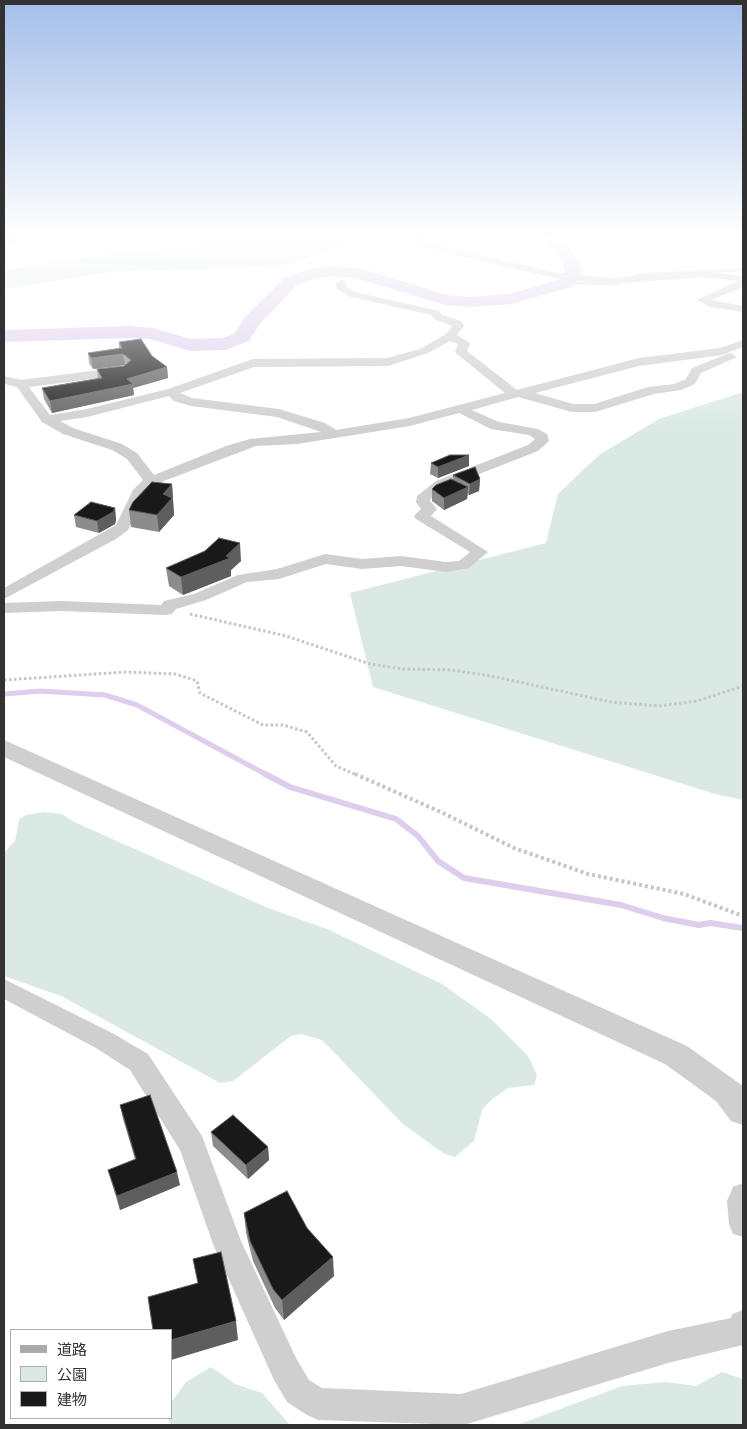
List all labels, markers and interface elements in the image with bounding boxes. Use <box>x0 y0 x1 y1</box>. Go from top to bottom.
legend <box>10 1329 172 1419</box>
text: 道路 <box>57 1341 87 1359</box>
text: 公園 <box>57 1366 87 1384</box>
text: 建物 <box>57 1391 87 1409</box>

